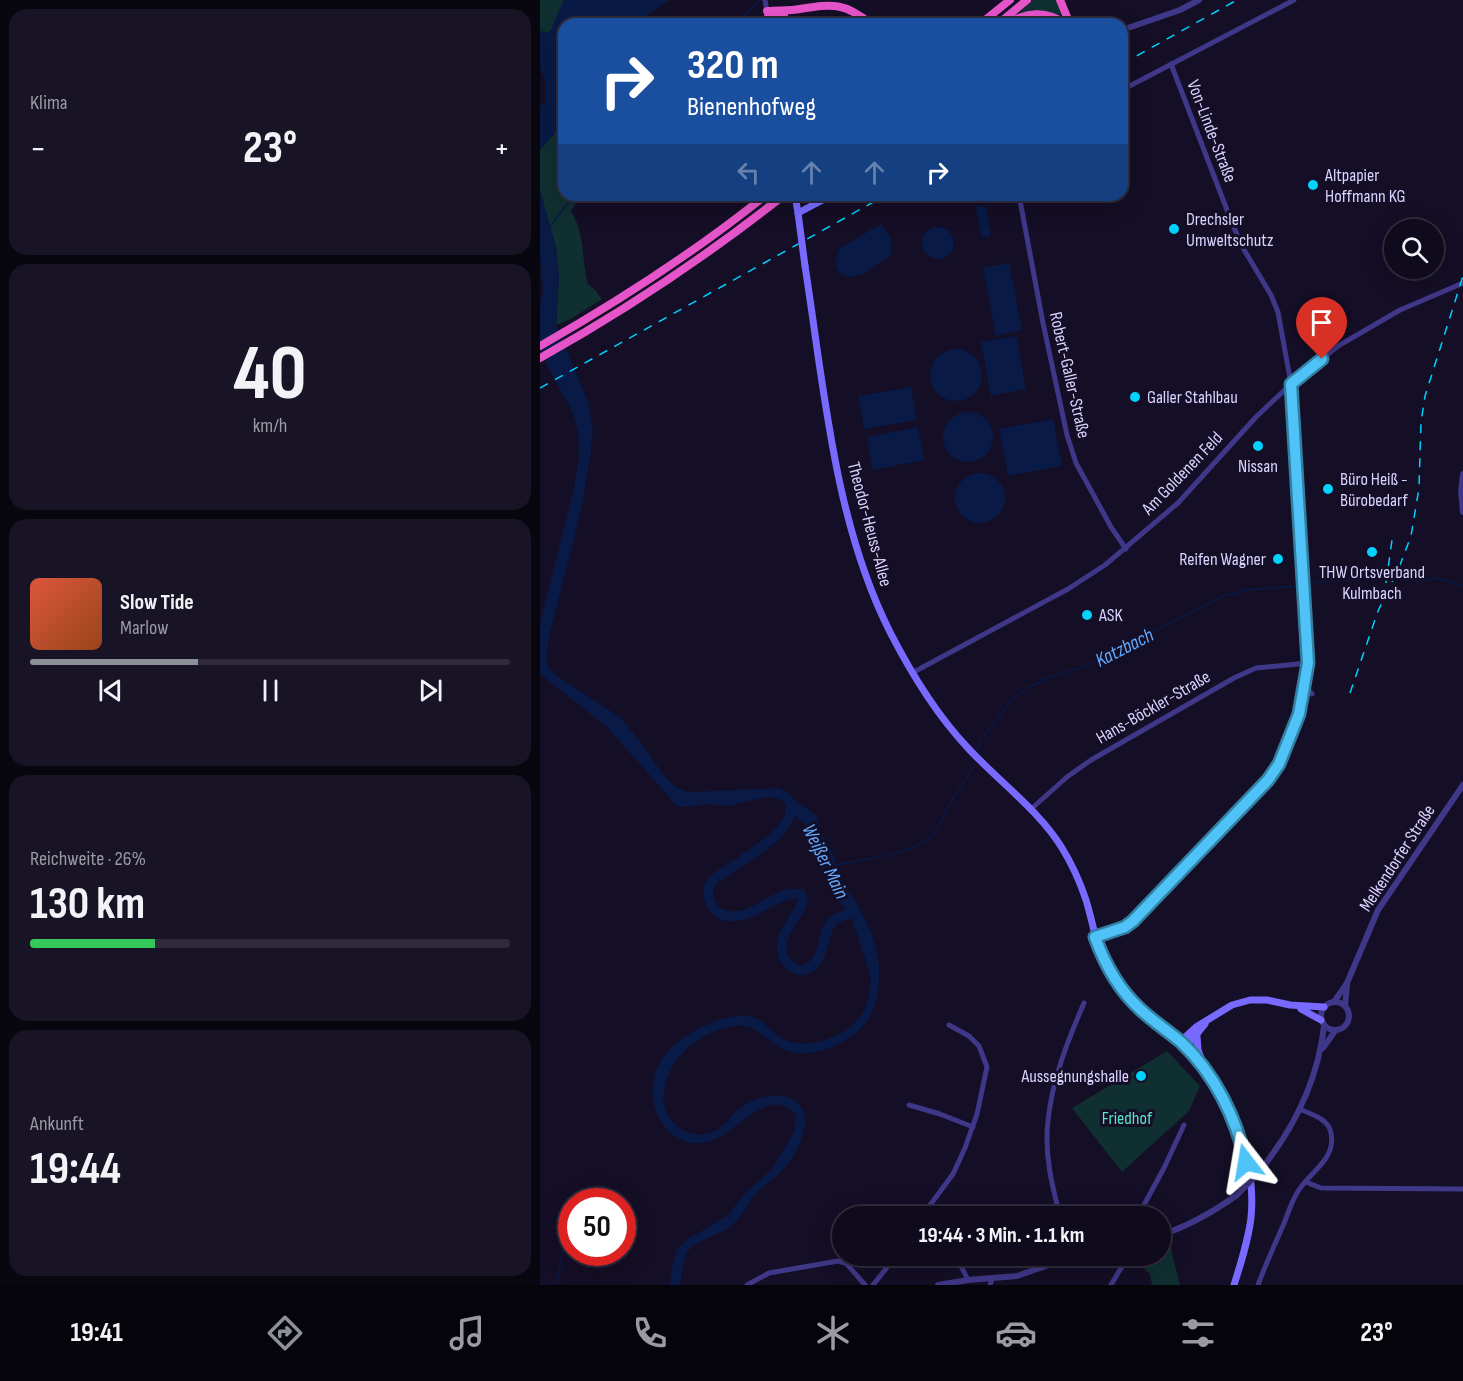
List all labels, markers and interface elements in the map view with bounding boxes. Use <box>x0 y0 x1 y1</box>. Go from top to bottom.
text: 320 m <box>687 40 779 91</box>
icon: right <box>588 42 666 120</box>
street label: Von-Linde-Straße <box>1182 77 1241 185</box>
text: Klima <box>30 91 68 115</box>
text: Bienenhofweg <box>687 91 816 123</box>
text: 23° <box>243 121 297 176</box>
text: − <box>30 129 46 169</box>
text: + <box>494 129 510 169</box>
icon: left <box>732 156 765 189</box>
icon: ahead <box>795 156 828 189</box>
icon: ahead <box>858 156 891 189</box>
icon: right <box>921 156 954 189</box>
place label: Altpapier Hoffmann KG <box>1324 165 1406 207</box>
marker: Altpapier Hoffmann KG <box>1306 178 1320 192</box>
place label: Drechsler Umweltschutz <box>1186 209 1274 251</box>
map controls <box>1384 219 1444 279</box>
button: search <box>1384 219 1444 279</box>
marker: Drechsler Umweltschutz <box>1167 222 1181 236</box>
pin <box>1296 297 1347 359</box>
icon: arrive <box>1305 306 1338 339</box>
street label: Robert-Galler-Straße <box>1045 310 1094 440</box>
text: 40 <box>233 328 307 421</box>
place label: Galler Stahlbau <box>1147 387 1238 408</box>
marker: Galler Stahlbau <box>1128 390 1142 404</box>
text: km/h <box>253 414 287 438</box>
street label: Am Goldenen Feld <box>1137 427 1227 520</box>
marker: Nissan <box>1251 439 1265 453</box>
place label: Nissan <box>1238 456 1278 477</box>
street label: Theodor-Heuss-Allee <box>843 459 896 589</box>
place label: Büro Heiß - Bürobedarf <box>1340 469 1408 511</box>
marker: Büro Heiß - Bürobedarf <box>1321 482 1335 496</box>
marker: THW Ortsverband Kulmbach <box>1365 545 1379 559</box>
place label: Reifen Wagner <box>1179 549 1266 570</box>
marker: Reifen Wagner <box>1271 552 1285 566</box>
place label: THW Ortsverband Kulmbach <box>1319 562 1425 604</box>
text: Slow Tide <box>120 589 194 616</box>
place label: ASK <box>1098 605 1123 626</box>
marker: ASK <box>1080 608 1094 622</box>
text: Marlow <box>120 616 168 640</box>
water label: Katzbach <box>1091 623 1158 673</box>
street label: Hans-Böckler-Straße <box>1092 666 1214 749</box>
icon: previous <box>94 674 127 707</box>
icon: pause <box>254 674 287 707</box>
icon: next <box>414 674 447 707</box>
street label: Melkendorfer Straße <box>1355 801 1440 916</box>
water label: Weißer Main <box>797 820 853 903</box>
text: Reichweite · 26% <box>30 847 146 871</box>
text: 130 km <box>30 877 145 932</box>
place label: Aussegnungshalle <box>1020 1066 1129 1087</box>
marker: Aussegnungshalle <box>1134 1069 1148 1083</box>
park label: Friedhof <box>1102 1108 1153 1129</box>
text: Ankunft <box>30 1112 84 1136</box>
position arrow <box>1214 1130 1278 1194</box>
text: 19:44 <box>30 1142 121 1197</box>
speed limit sign: 50 <box>558 1188 636 1266</box>
text: 19:44 · 3 Min. · 1.1 km <box>919 1222 1084 1249</box>
icon: directions <box>264 1312 306 1354</box>
icon: music <box>446 1312 488 1354</box>
icon: phone <box>629 1312 671 1354</box>
icon: climate <box>812 1312 854 1354</box>
icon: car <box>995 1312 1037 1354</box>
icon: filters <box>1177 1312 1219 1354</box>
text: 19:41 <box>70 1317 123 1349</box>
text: 23° <box>1360 1317 1393 1349</box>

